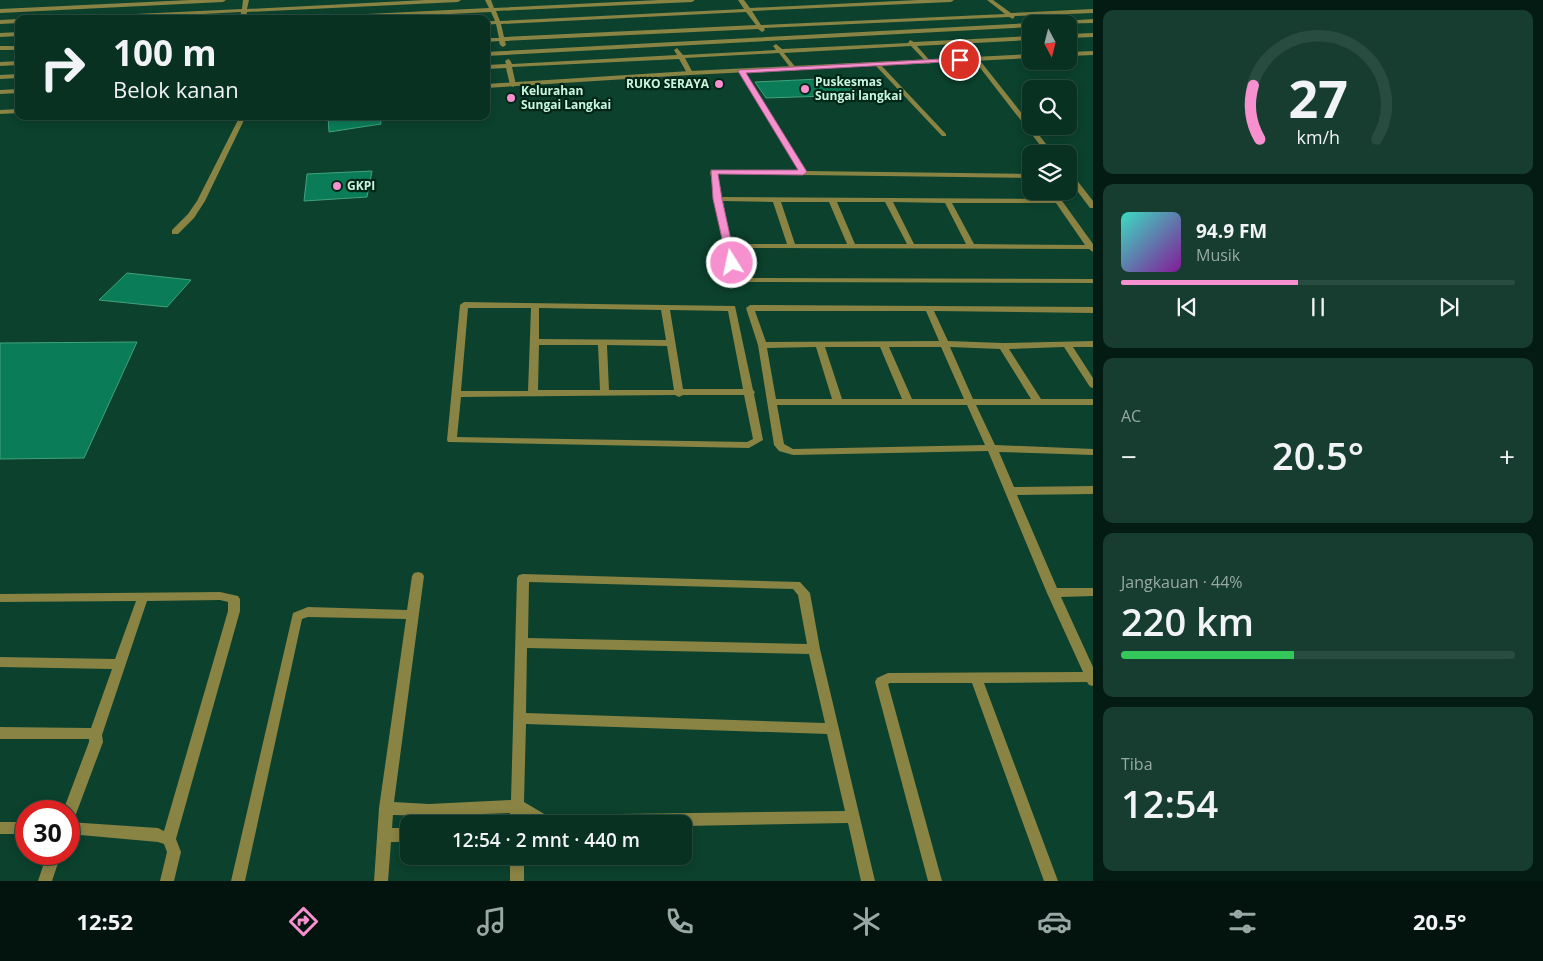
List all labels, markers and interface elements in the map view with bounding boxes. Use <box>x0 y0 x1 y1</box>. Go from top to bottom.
north arrow <box>1022 15 1078 70</box>
map controls <box>1022 15 1077 200</box>
text: 100 m <box>113 29 217 76</box>
icon: right <box>30 35 95 100</box>
pin <box>939 39 981 81</box>
icon: arrive <box>946 46 974 74</box>
text: 27 <box>1288 62 1348 133</box>
place label: Puskesmas Sungai langkai <box>815 73 902 104</box>
text: Belok kanan <box>113 74 239 104</box>
place label: RUKO SERAYA <box>626 75 710 92</box>
marker: RUKO SERAYA <box>713 78 725 90</box>
button: search <box>1022 80 1077 135</box>
place label: Kelurahan Sungai Langkai <box>521 82 611 113</box>
marker: Puskesmas Sungai langkai <box>799 83 811 95</box>
marker: Kelurahan Sungai Langkai <box>505 92 517 104</box>
text: km/h <box>1296 125 1340 149</box>
button: layers <box>1022 145 1077 200</box>
place label: GKPI <box>347 177 375 194</box>
marker: GKPI <box>331 180 343 192</box>
text: 94.9 FM <box>1196 218 1267 244</box>
position arrow <box>705 236 757 288</box>
text: Musik <box>1196 244 1240 266</box>
icon: previous <box>1173 293 1201 321</box>
icon: pause <box>1304 293 1332 321</box>
icon: next <box>1435 293 1463 321</box>
text: AC <box>1121 405 1141 427</box>
text: 20.5° <box>1272 429 1364 481</box>
text: − <box>1121 437 1137 475</box>
text: + <box>1499 437 1515 475</box>
text: Jangkauan · 44% <box>1121 571 1243 593</box>
text: 220 km <box>1121 595 1254 647</box>
text: Tiba <box>1121 753 1153 775</box>
text: 12:54 <box>1121 777 1218 829</box>
speed limit sign: 30 <box>15 800 80 865</box>
text: 12:54 · 2 mnt · 440 m <box>452 827 640 853</box>
icon: directions <box>286 904 321 939</box>
icon: music <box>474 904 509 939</box>
icon: phone <box>662 904 697 939</box>
icon: climate <box>849 904 884 939</box>
icon: car <box>1037 904 1072 939</box>
icon: filters <box>1225 904 1260 939</box>
text: 12:52 <box>76 906 133 936</box>
text: 20.5° <box>1413 906 1466 936</box>

